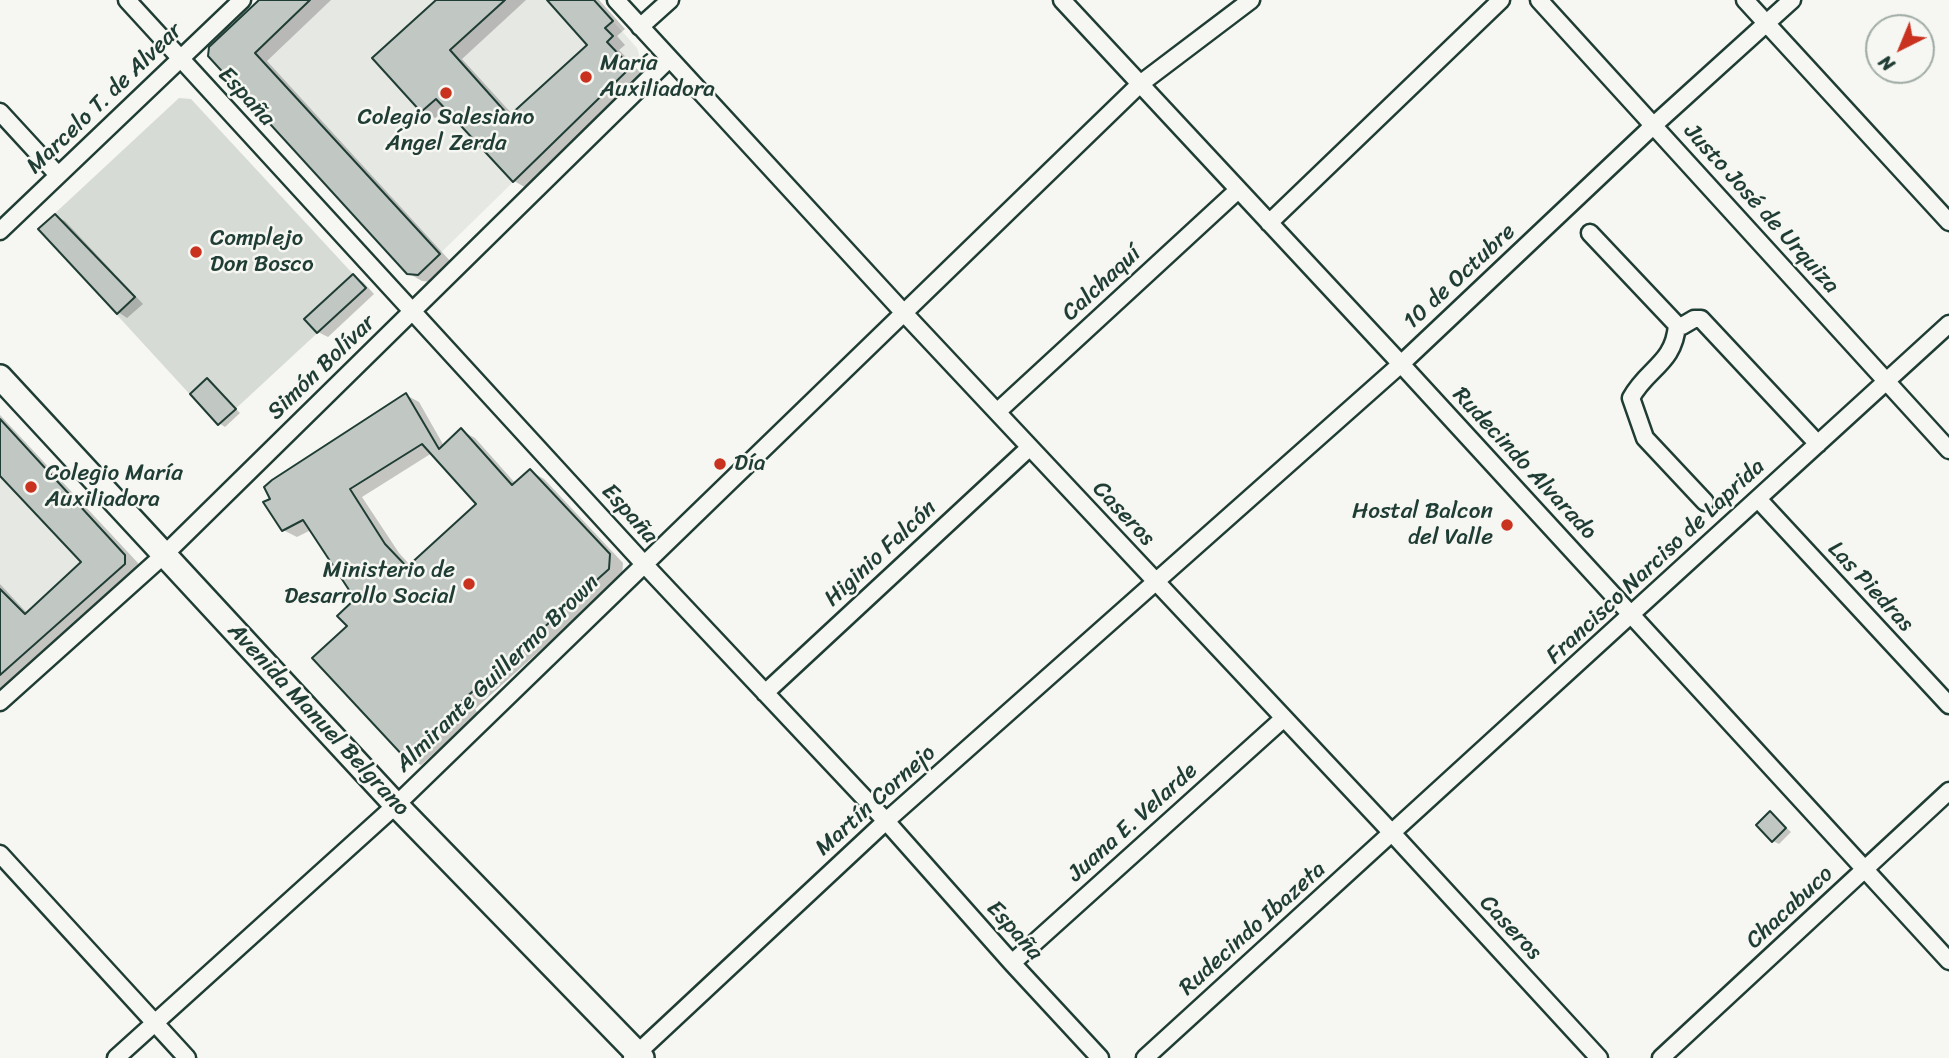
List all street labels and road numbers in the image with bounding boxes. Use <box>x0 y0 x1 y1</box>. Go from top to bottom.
street label: Marcelo T. de Alvear <box>22 18 188 180</box>
street label: España <box>212 62 280 132</box>
street label: Justo José de Urquiza <box>1677 118 1845 300</box>
street label: 10 de Octubre <box>1398 218 1522 336</box>
street label: Calchaquí <box>1057 241 1147 327</box>
street label: Simón Bolívar <box>262 310 382 426</box>
street label: Rudecindo Alvarado <box>1446 382 1602 546</box>
street label: Francisco Narciso de Laprida <box>1541 454 1771 670</box>
street label: Caseros <box>1086 476 1160 552</box>
street label: España <box>595 478 663 550</box>
street label: Higinio Falcón <box>819 495 943 613</box>
street label: Las Piedras <box>1821 536 1919 638</box>
street label: Almirante Guillermo Brown <box>391 570 605 778</box>
street label: Avenida Manuel Belgrano <box>221 618 415 822</box>
street label: Martín Cornejo <box>810 740 942 862</box>
street label: Juana E. Velarde <box>1063 758 1203 888</box>
street label: Rudecindo Ibazeta <box>1174 856 1332 1002</box>
street label: Chacabuco <box>1741 861 1839 955</box>
street label: Caseros <box>1473 890 1547 966</box>
street label: España <box>980 895 1048 967</box>

